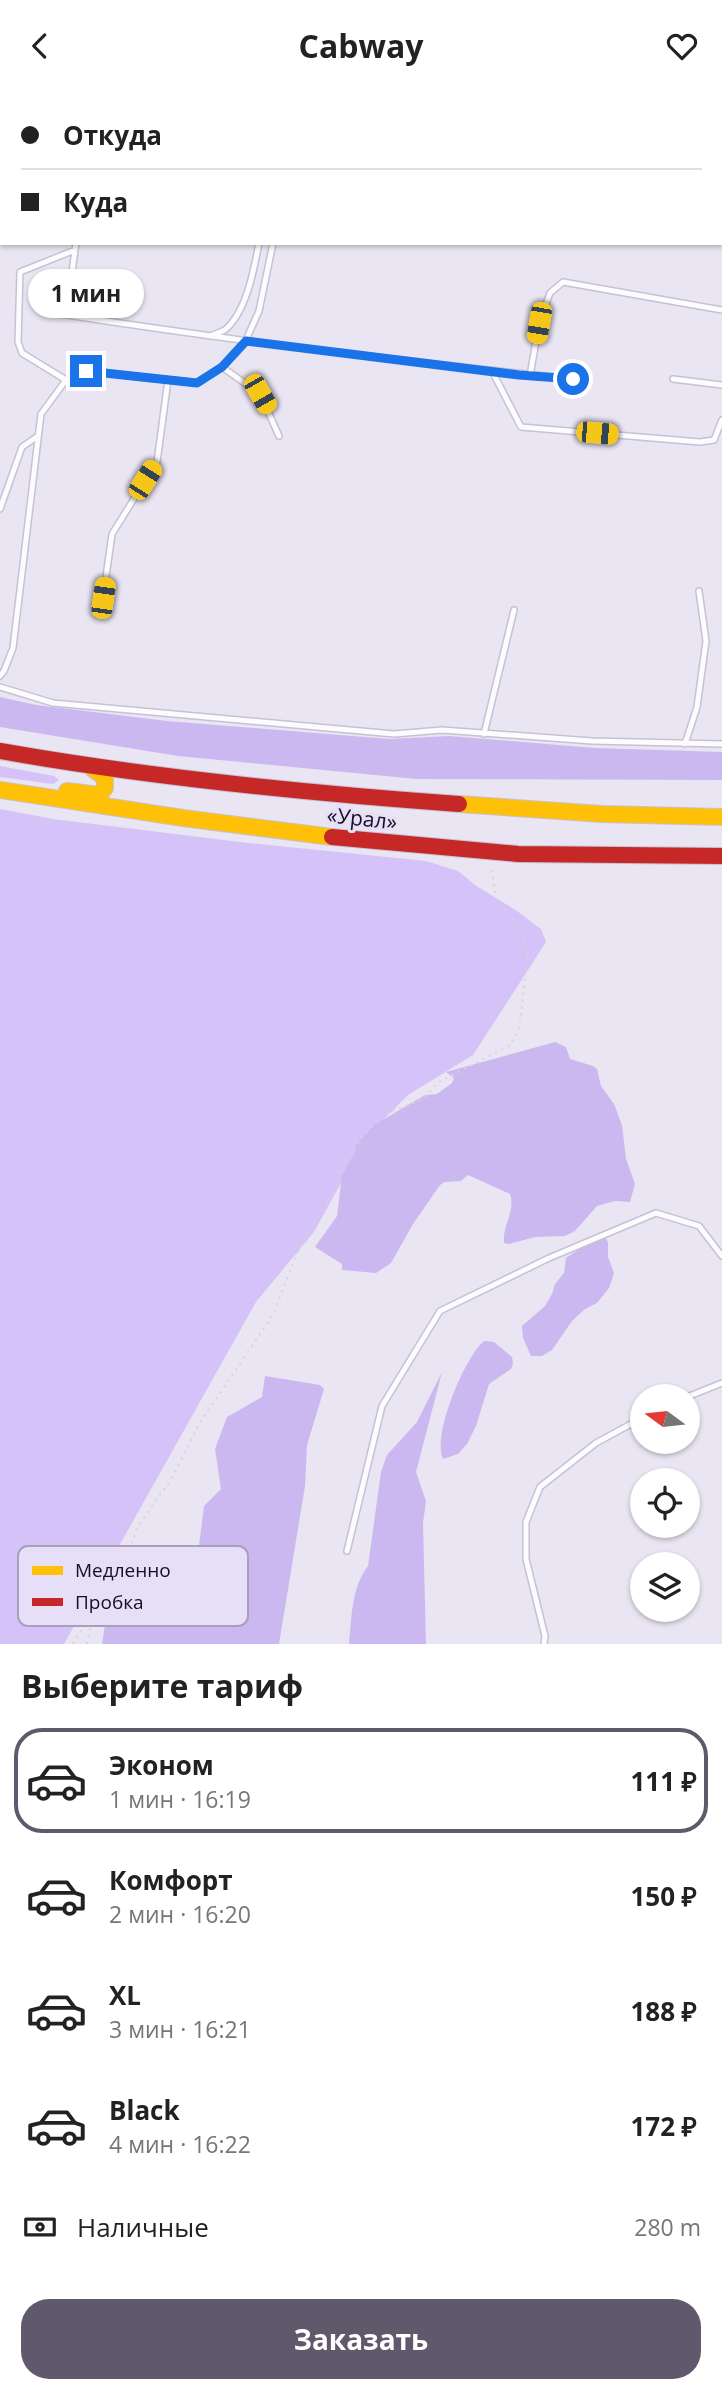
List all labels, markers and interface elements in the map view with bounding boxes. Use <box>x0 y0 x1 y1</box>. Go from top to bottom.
text: Cabway <box>299 24 423 67</box>
icon: back <box>21 27 59 65</box>
icon: heart <box>663 27 701 65</box>
text: Откуда <box>63 117 162 153</box>
text: Куда <box>63 184 128 220</box>
callout: 1 мин <box>28 269 144 319</box>
text: 1 мин <box>51 277 121 309</box>
car <box>526 300 553 346</box>
route end <box>70 355 102 387</box>
route start <box>557 363 589 395</box>
car <box>241 371 280 417</box>
car <box>576 421 619 445</box>
car <box>125 457 166 503</box>
car <box>90 576 117 620</box>
street label: «Урал» <box>326 800 399 836</box>
north arrow <box>630 1384 700 1454</box>
map controls <box>630 1384 700 1622</box>
button: locate <box>630 1468 700 1538</box>
legend <box>18 1546 248 1626</box>
button: layers <box>630 1552 700 1622</box>
text: Медленно <box>75 1557 171 1583</box>
text: Пробка <box>75 1589 144 1615</box>
text: Выберите тариф <box>21 1664 303 1707</box>
text: Эконом <box>109 1747 214 1783</box>
icon: car <box>25 1749 88 1812</box>
text: 111 ₽ <box>631 1763 697 1799</box>
text: 1 мин · 16:19 <box>109 1783 251 1815</box>
text: Комфорт <box>109 1862 233 1898</box>
icon: car <box>25 1864 88 1927</box>
text: 150 ₽ <box>631 1878 697 1914</box>
text: 2 мин · 16:20 <box>109 1898 251 1930</box>
text: XL <box>109 1977 141 2013</box>
icon: car <box>25 1979 88 2042</box>
text: 188 ₽ <box>631 1993 697 2029</box>
text: 3 мин · 16:21 <box>109 2013 251 2045</box>
text: Black <box>109 2092 180 2128</box>
icon: car <box>25 2094 88 2157</box>
text: 172 ₽ <box>631 2108 697 2144</box>
text: 4 мин · 16:22 <box>109 2128 251 2160</box>
icon: cash <box>21 2208 59 2246</box>
text: Наличные <box>77 2209 209 2245</box>
text: 280 m <box>634 2211 701 2243</box>
button: Заказать <box>21 2299 701 2379</box>

